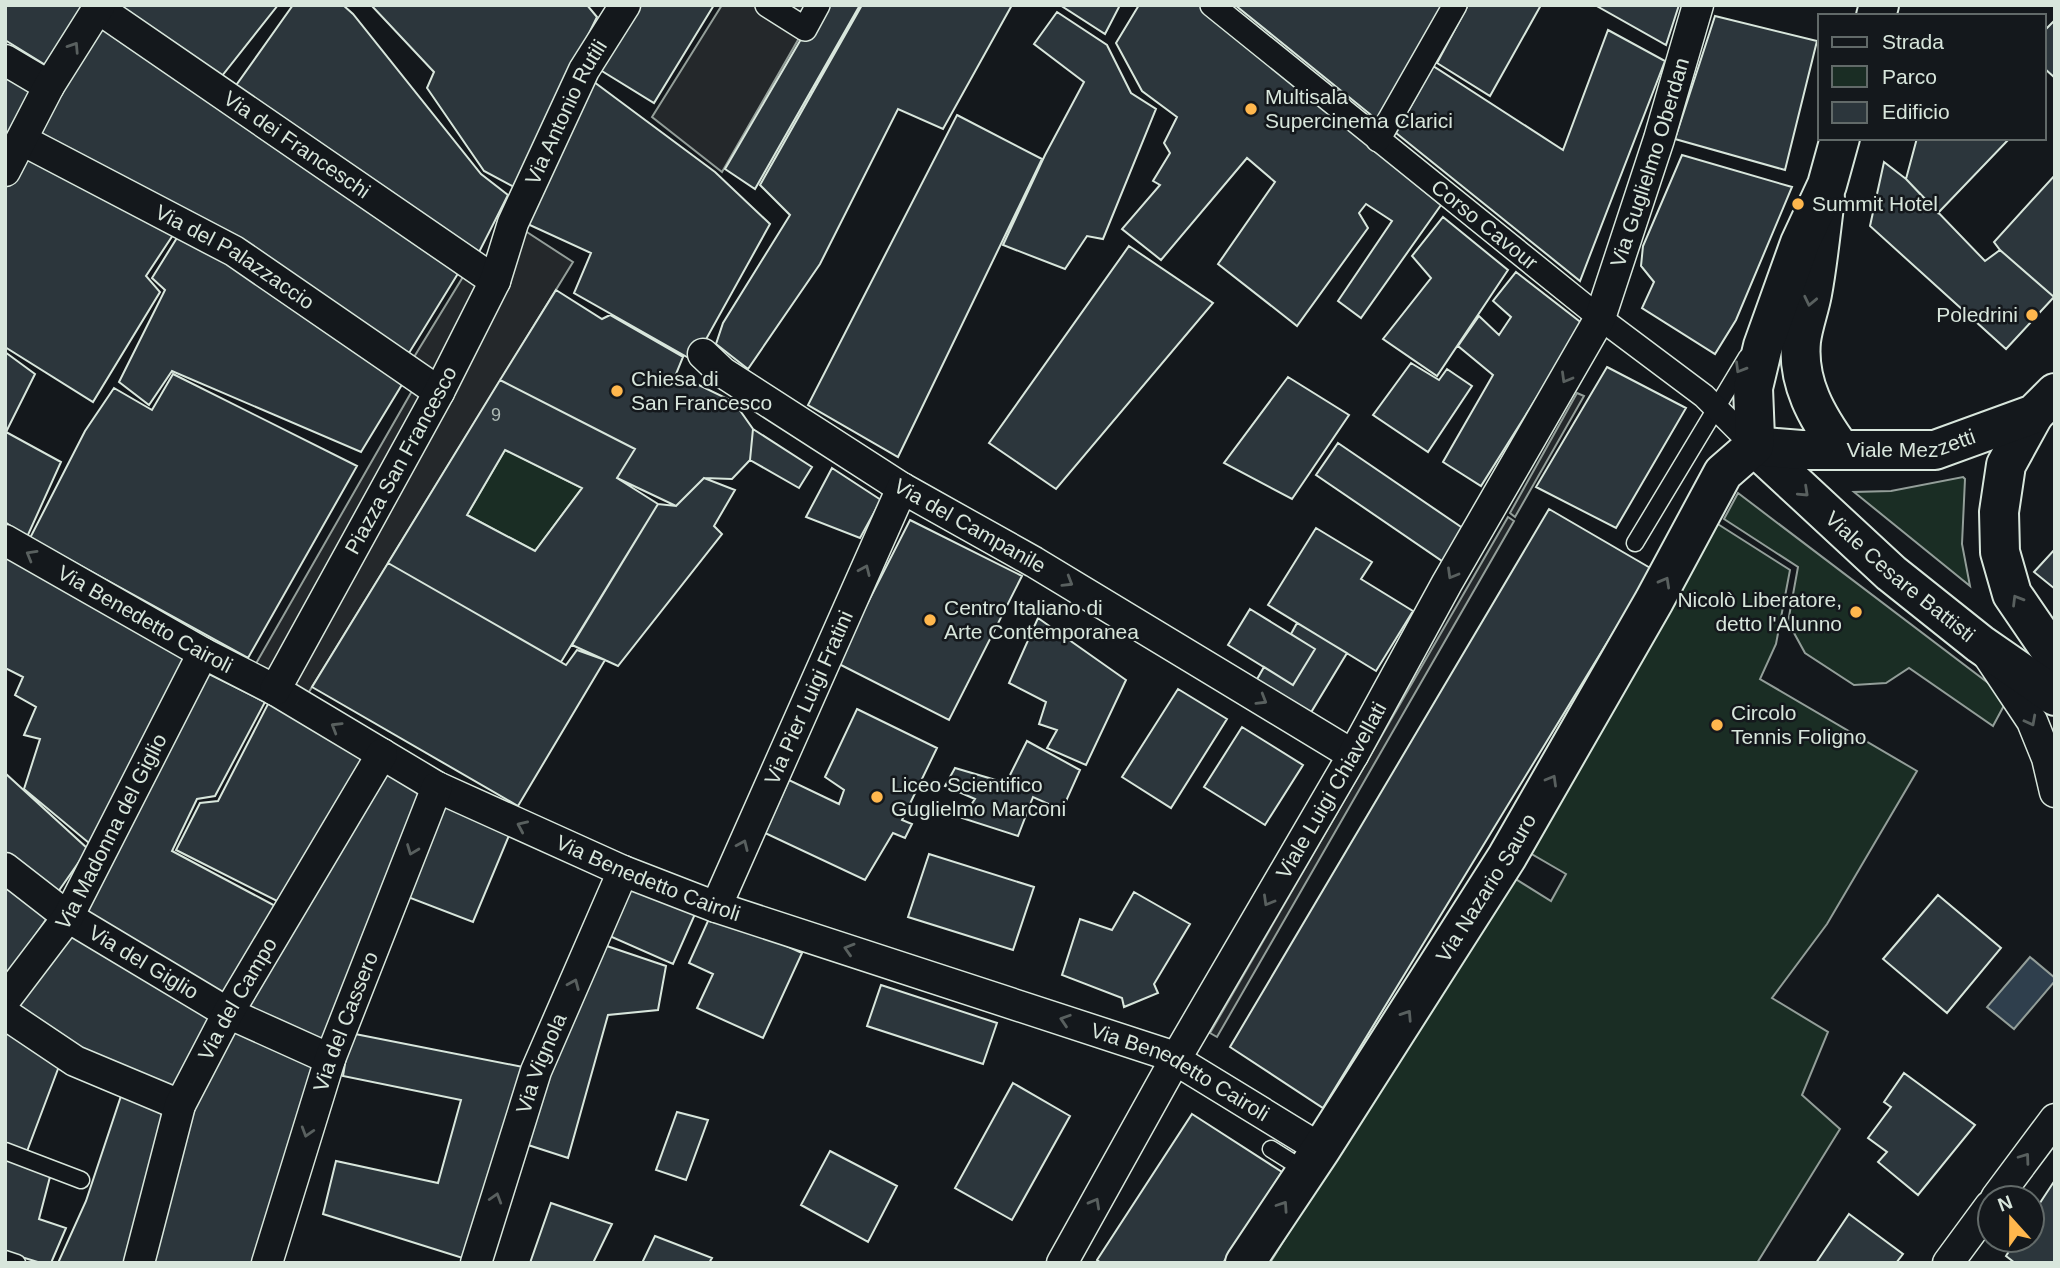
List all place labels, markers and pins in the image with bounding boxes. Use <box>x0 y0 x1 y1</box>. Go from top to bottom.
place label: Multisala Supercinema Clarici <box>1265 85 1453 132</box>
marker: Multisala Supercinema Clarici <box>1243 101 1259 117</box>
place label: Summit Hotel <box>1812 192 1938 215</box>
marker: Summit Hotel <box>1790 196 1806 212</box>
place label: Poledrini <box>1936 303 2018 326</box>
marker: Poledrini <box>2024 307 2040 323</box>
place label: Chiesa di San Francesco <box>631 367 772 414</box>
marker: Chiesa di San Francesco <box>609 383 625 399</box>
place label: Nicolò Liberatore, detto l'Alunno <box>1677 588 1842 635</box>
place label: Centro Italiano di Arte Contemporanea <box>944 596 1139 643</box>
marker: Nicolò Liberatore, detto l'Alunno <box>1848 604 1864 620</box>
marker: Centro Italiano di Arte Contemporanea <box>922 612 938 628</box>
place label: Circolo Tennis Foligno <box>1731 701 1866 748</box>
marker: Circolo Tennis Foligno <box>1709 717 1725 733</box>
place label: Liceo Scientifico Guglielmo Marconi <box>891 773 1066 820</box>
marker: Liceo Scientifico Guglielmo Marconi <box>869 789 885 805</box>

